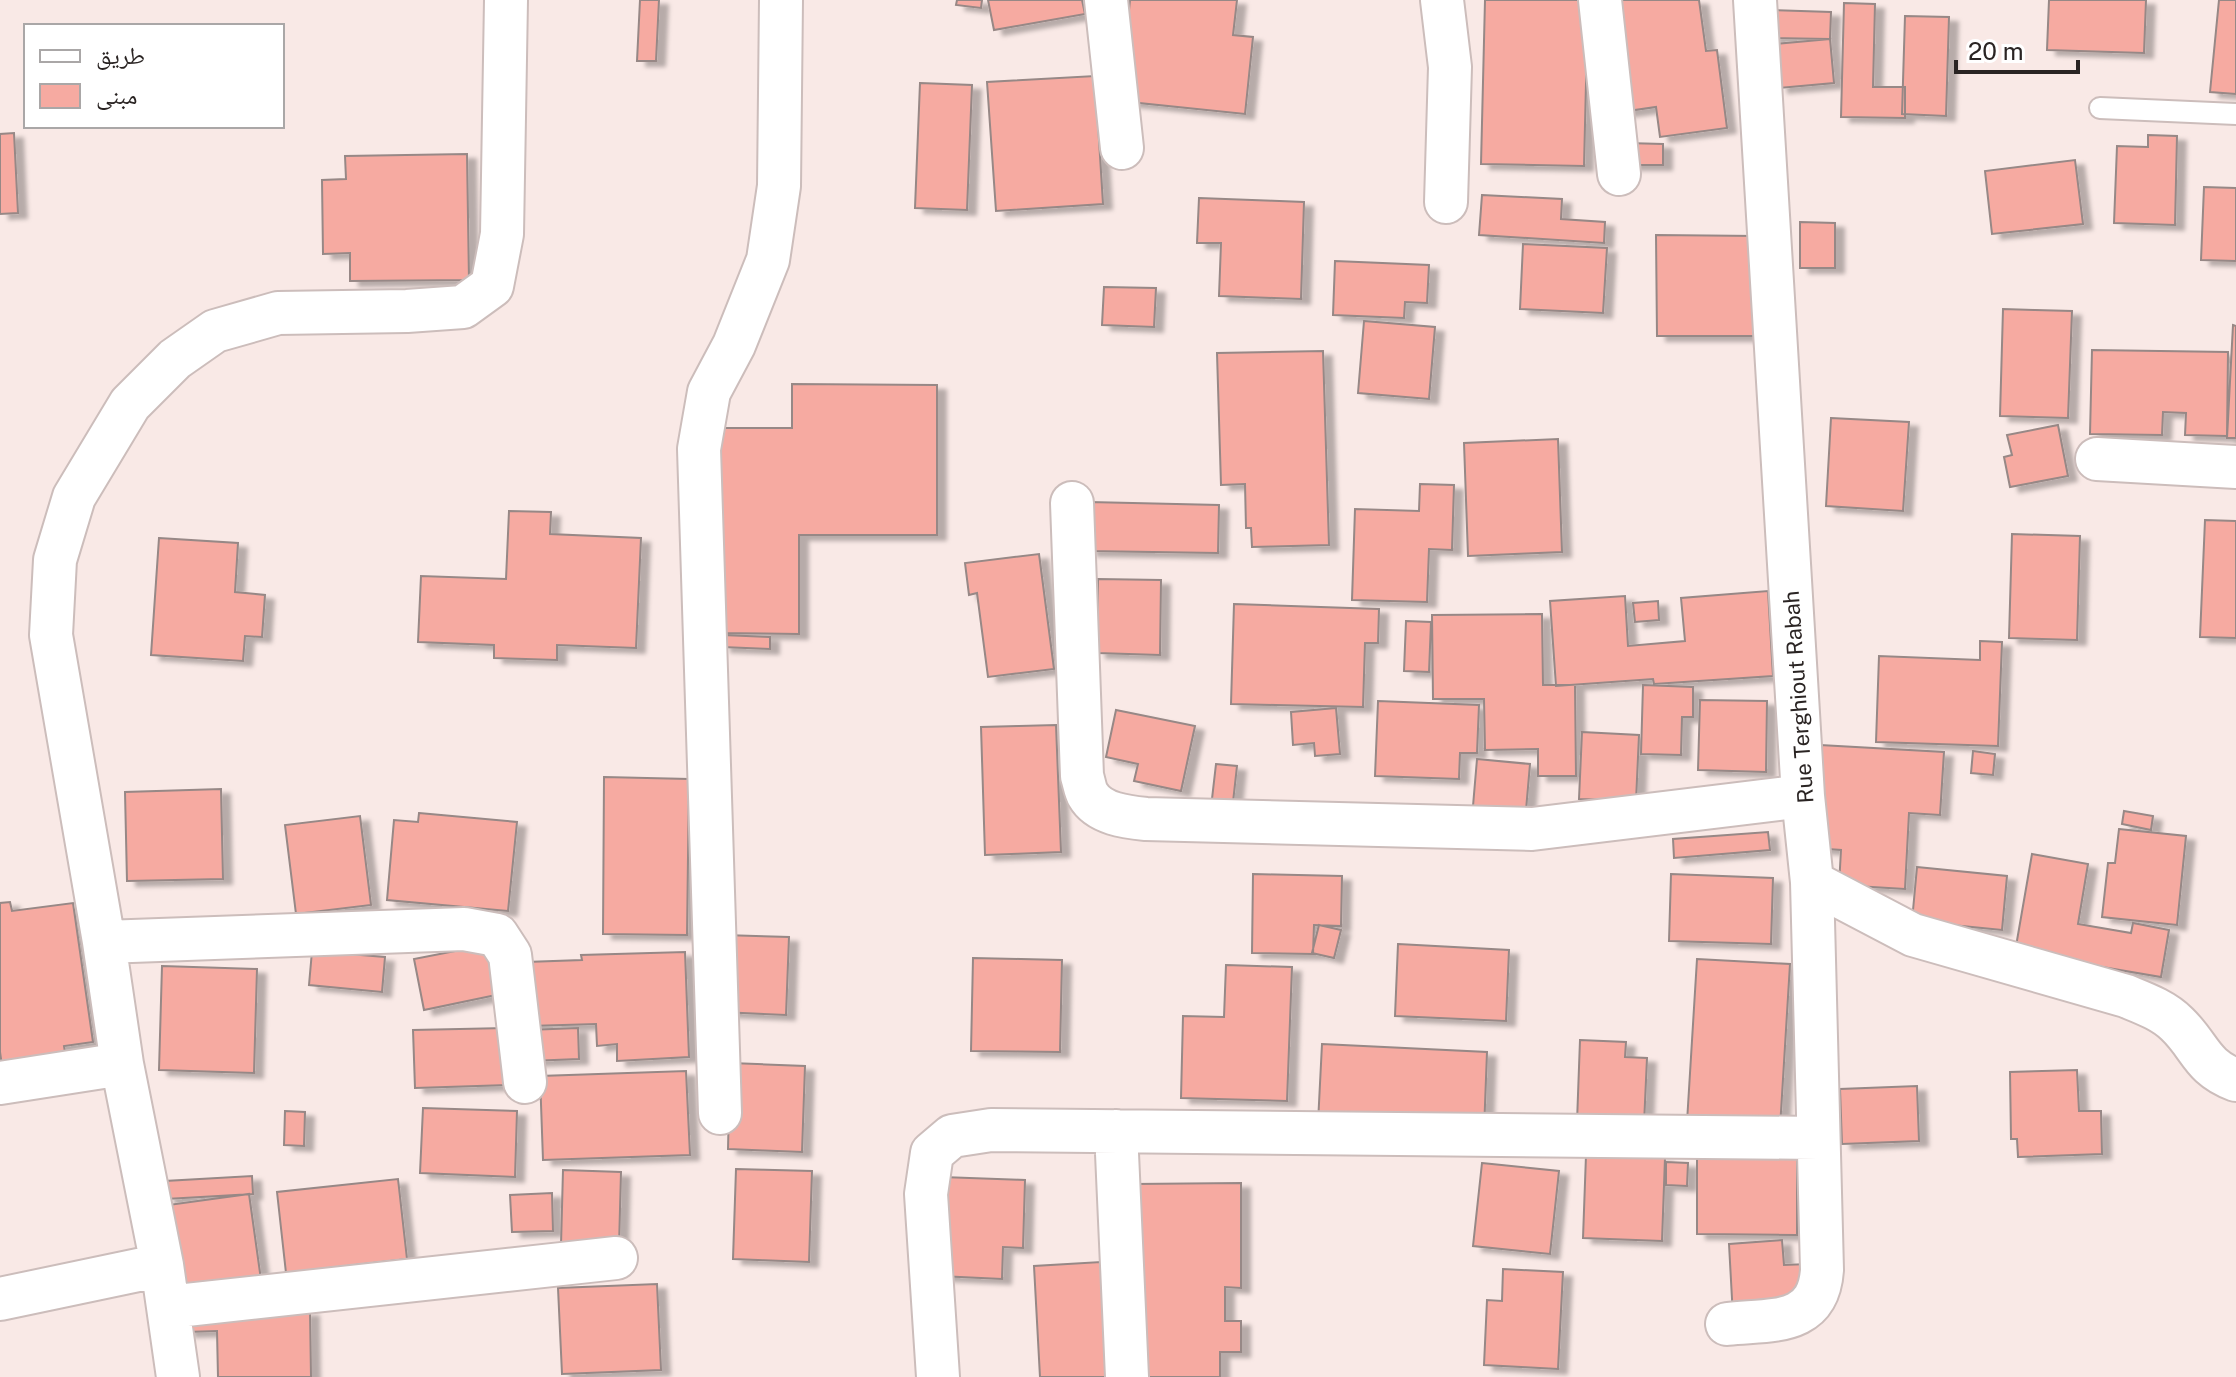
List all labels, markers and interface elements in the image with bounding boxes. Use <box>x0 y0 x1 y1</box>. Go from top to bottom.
legend <box>24 24 284 128</box>
scale bar <box>1956 24 2078 74</box>
text: 20 m <box>1968 37 2024 65</box>
text: طريق <box>96 41 145 70</box>
text: مبنى <box>96 81 137 110</box>
street label: Rue Terghiout Rabah <box>1778 590 1818 804</box>

